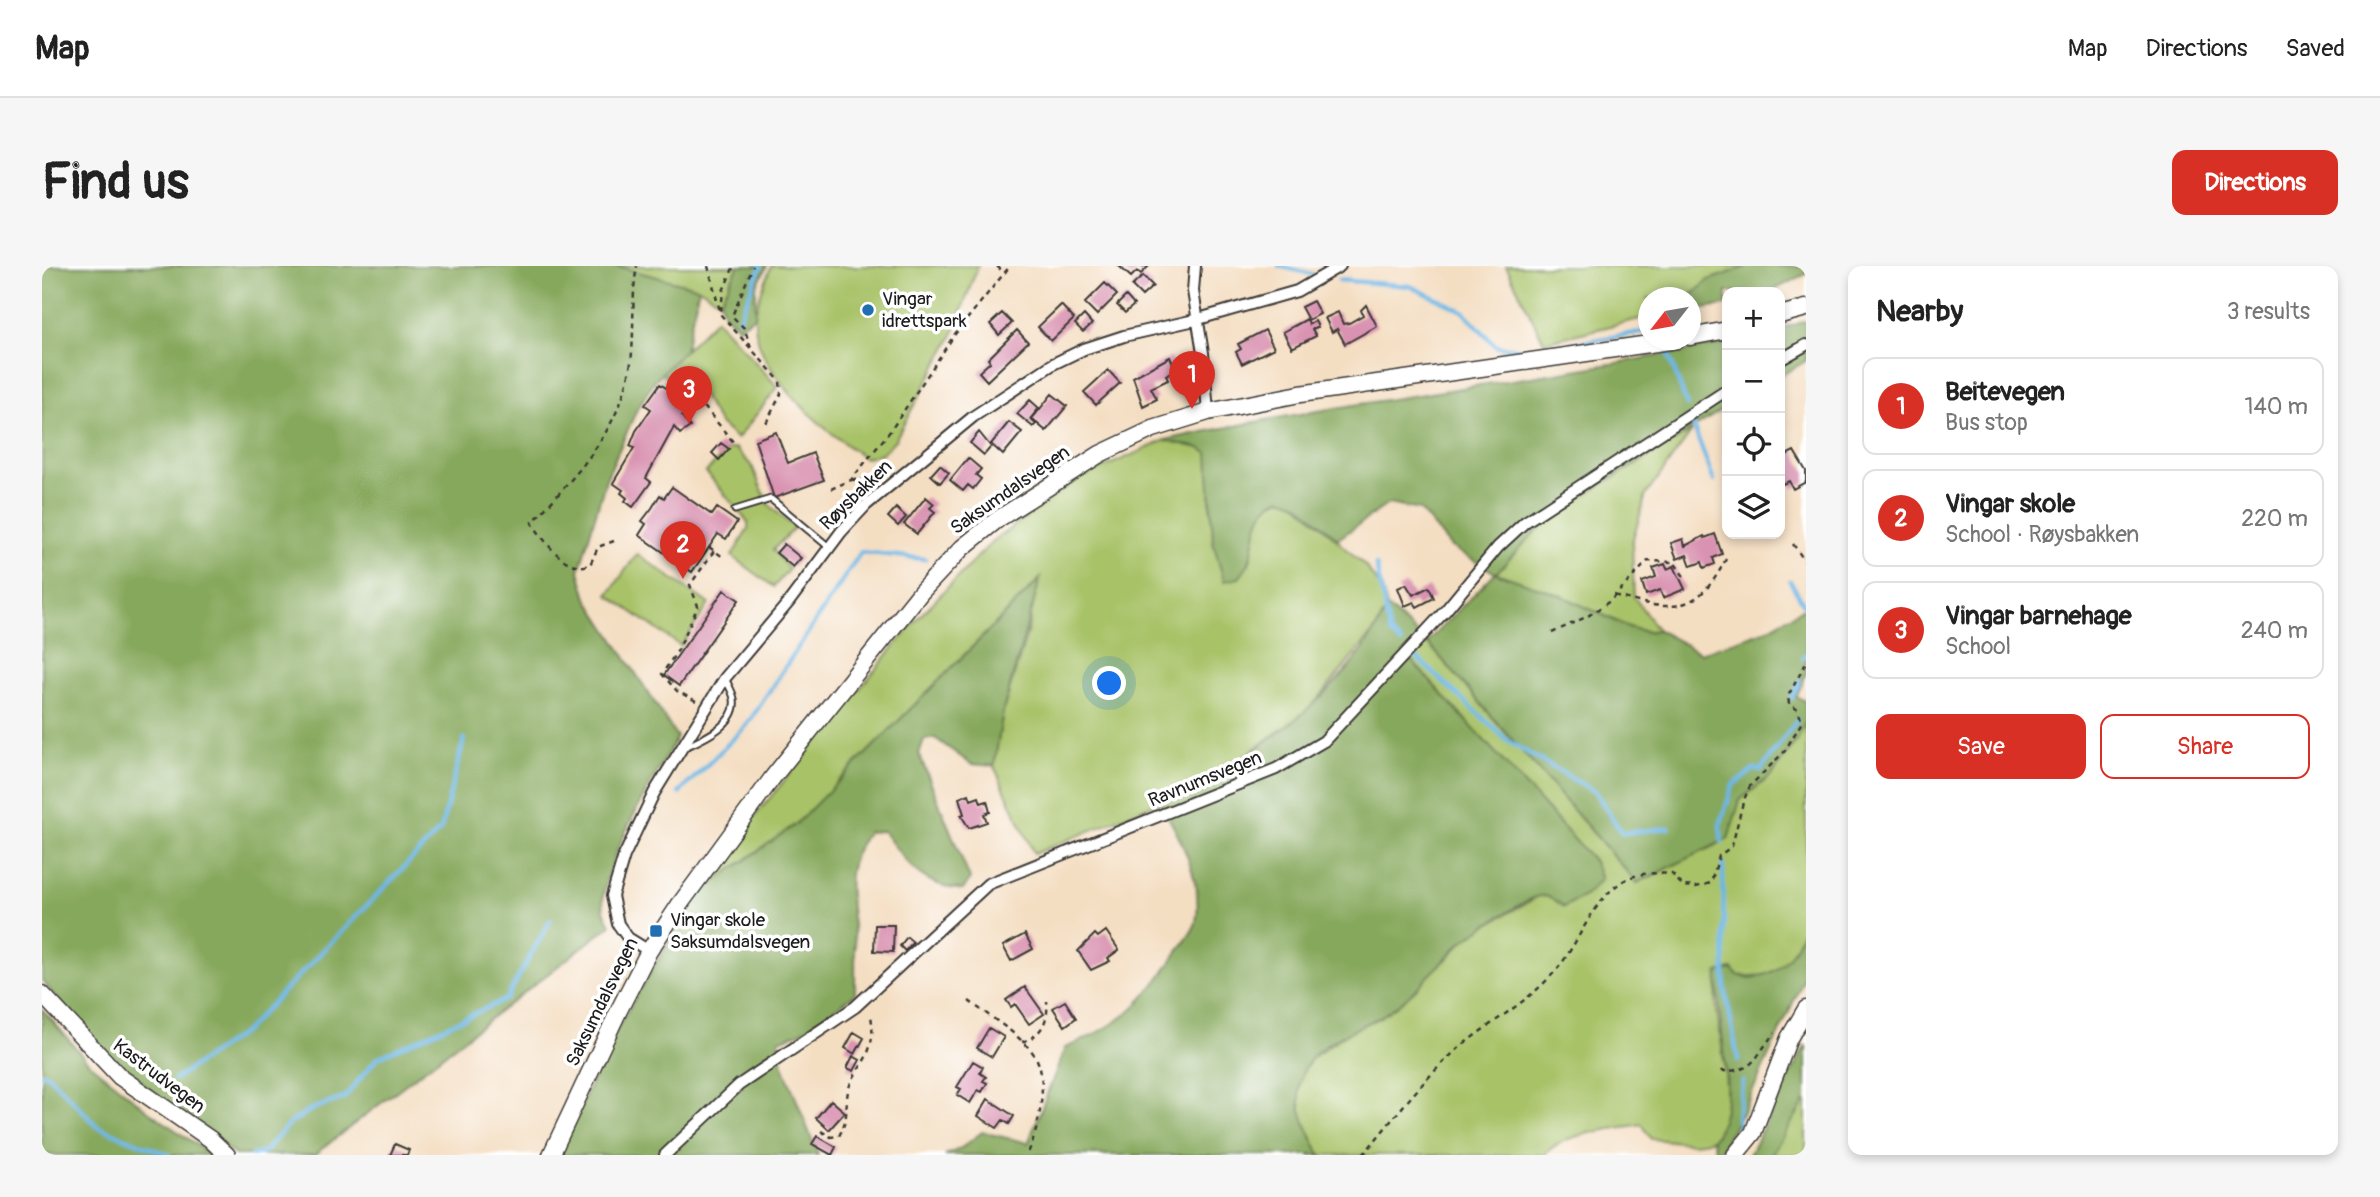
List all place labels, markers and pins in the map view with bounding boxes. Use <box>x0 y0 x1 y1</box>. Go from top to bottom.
place label: Vingar idrettspark <box>882 287 967 333</box>
marker: Vingar idrettspark <box>860 302 876 318</box>
pin: 1 <box>1169 351 1215 409</box>
pin: 3 <box>666 366 712 424</box>
pin: 2 <box>660 521 706 579</box>
place label: Vingar skole Saksumdalsvegen <box>670 908 810 954</box>
marker: Vingar skole Saksumdalsvegen <box>648 923 664 939</box>

